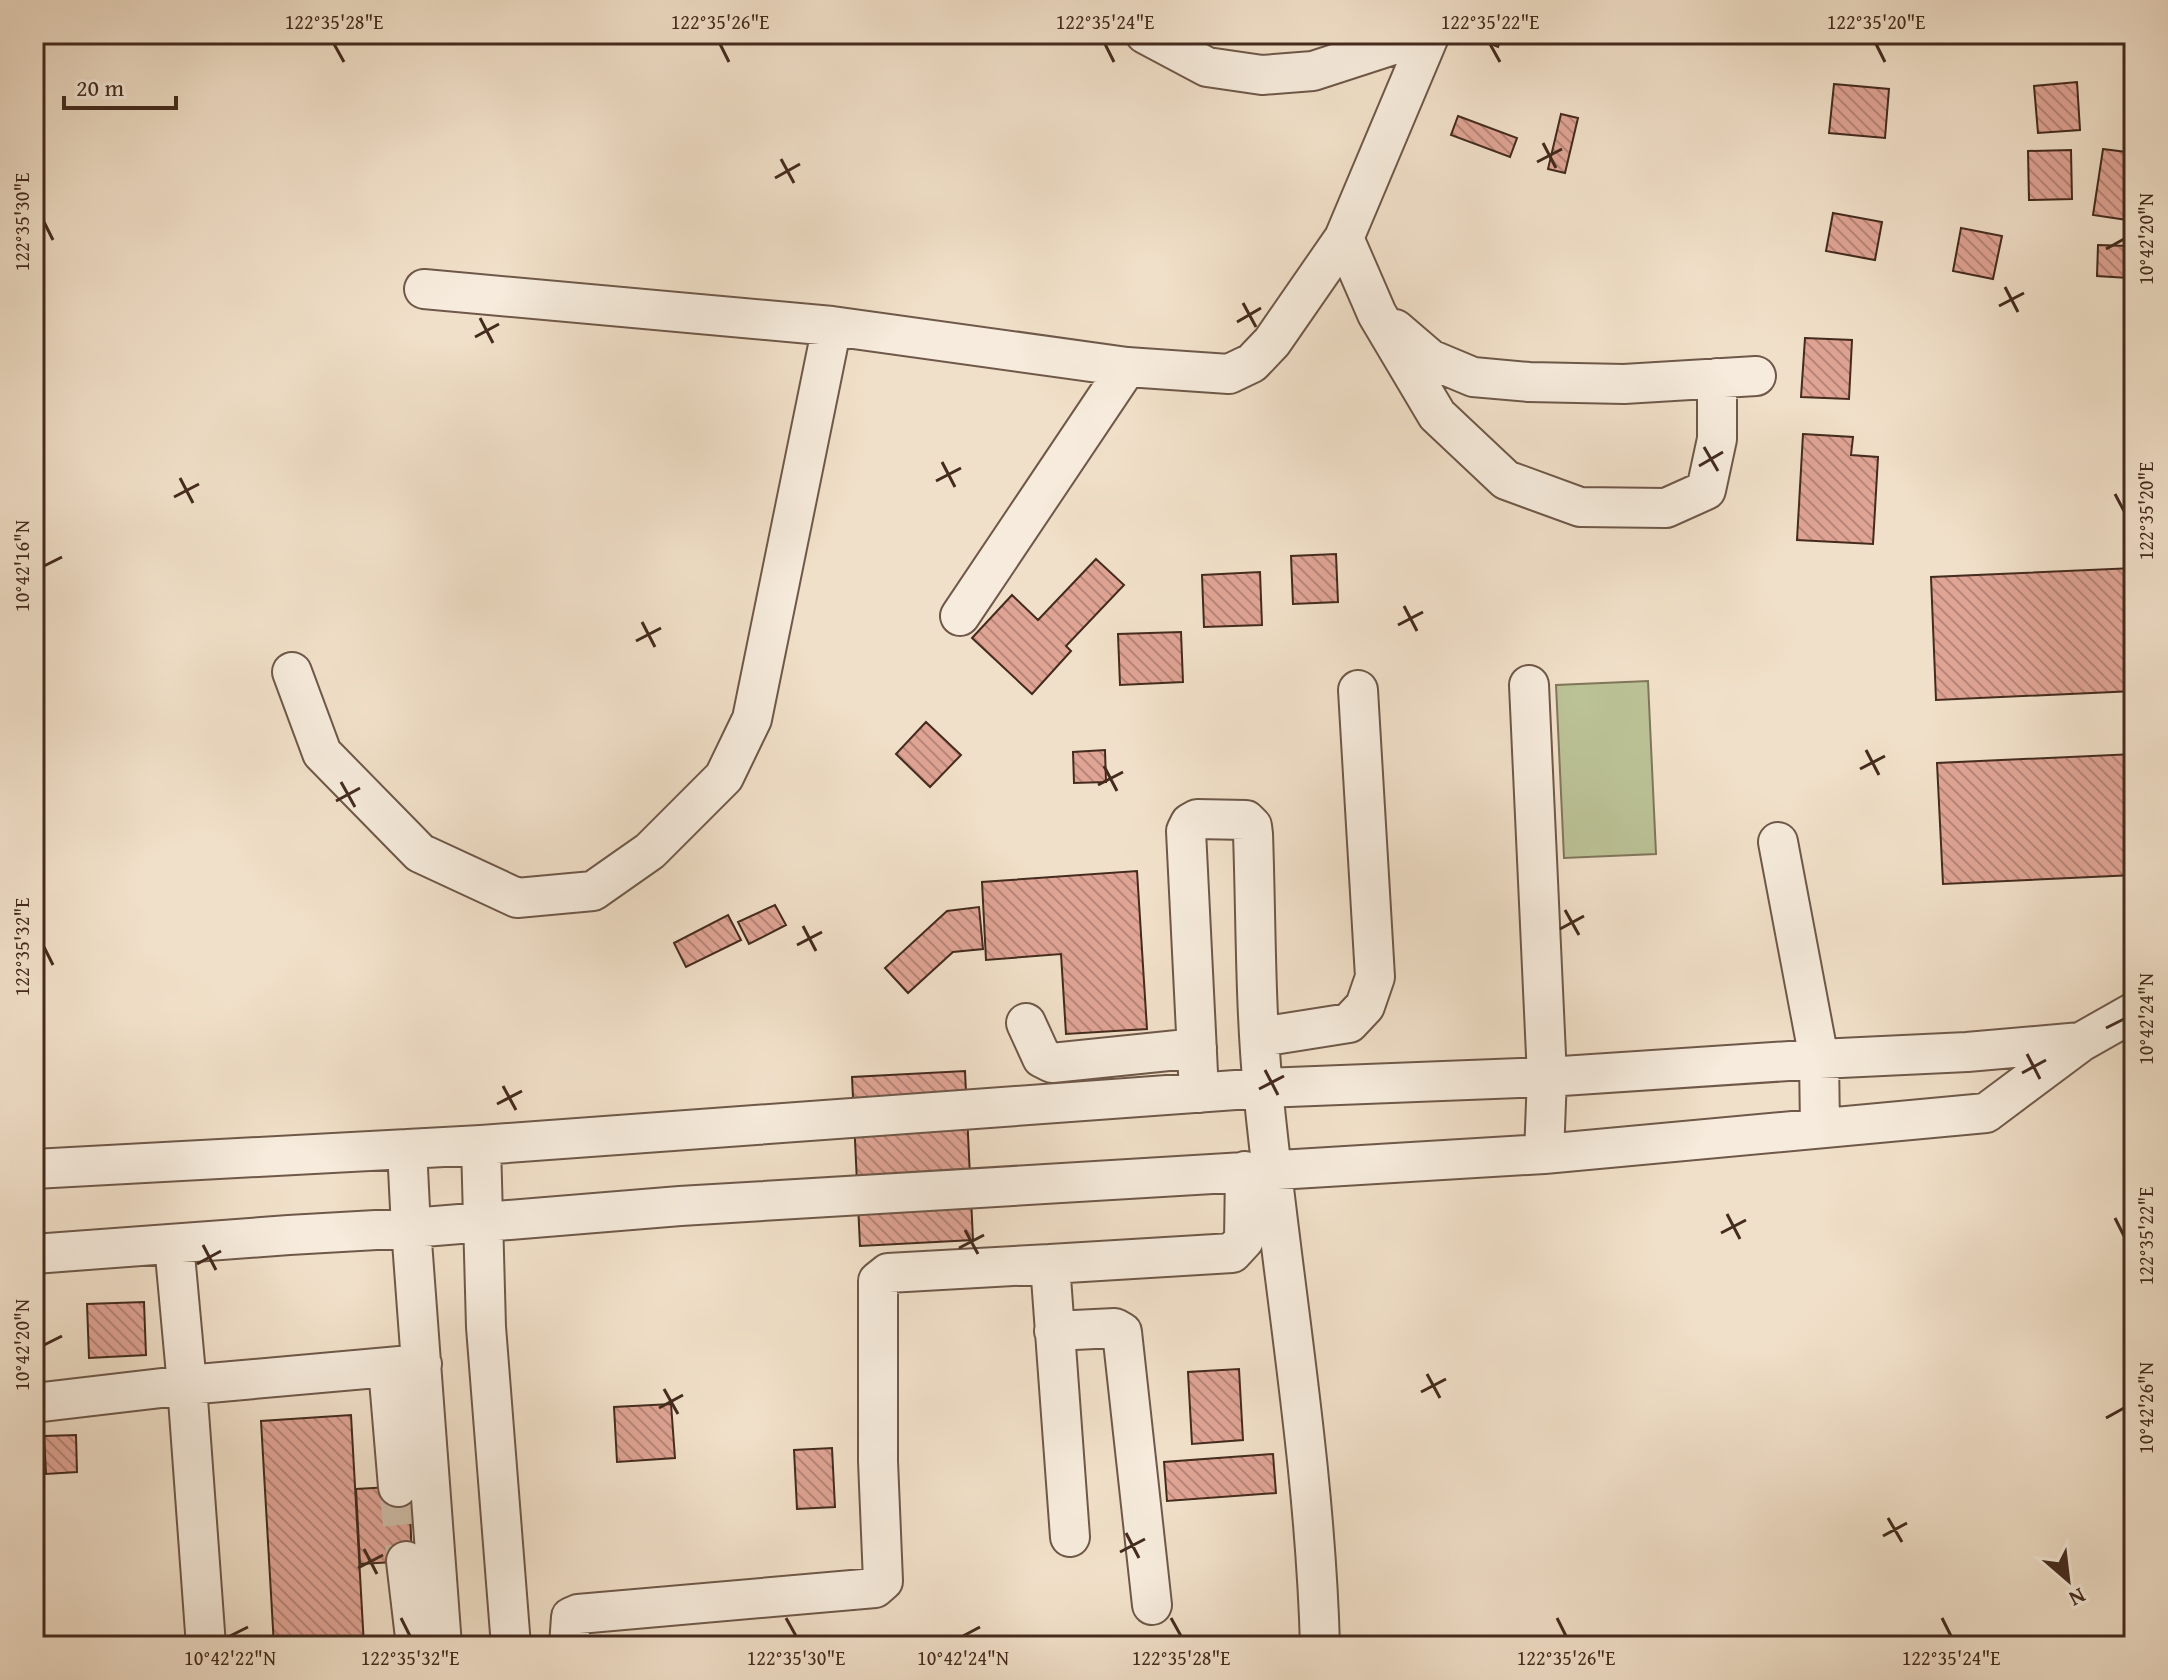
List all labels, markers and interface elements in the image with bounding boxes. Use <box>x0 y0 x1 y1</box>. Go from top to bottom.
text: 122°35'28"E <box>285 7 383 36</box>
text: 122°35'26"E <box>671 7 769 36</box>
text: 122°35'24"E <box>1056 7 1154 36</box>
text: 122°35'22"E <box>1441 7 1539 36</box>
text: 122°35'20"E <box>1827 7 1925 36</box>
scale bar <box>64 60 176 110</box>
text: 20 m <box>76 70 124 105</box>
text: 122°35'30"E <box>7 173 36 271</box>
text: 10°42'20"N <box>2131 193 2160 285</box>
text: 122°35'20"E <box>2131 462 2160 560</box>
text: 10°42'16"N <box>7 520 36 612</box>
text: 122°35'32"E <box>7 898 36 996</box>
text: 10°42'24"N <box>2131 973 2160 1065</box>
text: 122°35'22"E <box>2131 1187 2160 1285</box>
text: 10°42'20"N <box>7 1299 36 1391</box>
text: 10°42'26"N <box>2131 1362 2160 1454</box>
north arrow <box>2028 1540 2108 1620</box>
text: N <box>2063 1580 2091 1615</box>
text: 10°42'22"N <box>184 1643 276 1672</box>
text: 122°35'32"E <box>361 1643 459 1672</box>
text: 122°35'30"E <box>747 1643 845 1672</box>
text: 10°42'24"N <box>917 1643 1009 1672</box>
text: 122°35'28"E <box>1132 1643 1230 1672</box>
text: 122°35'26"E <box>1517 1643 1615 1672</box>
text: 122°35'24"E <box>1902 1643 2000 1672</box>

